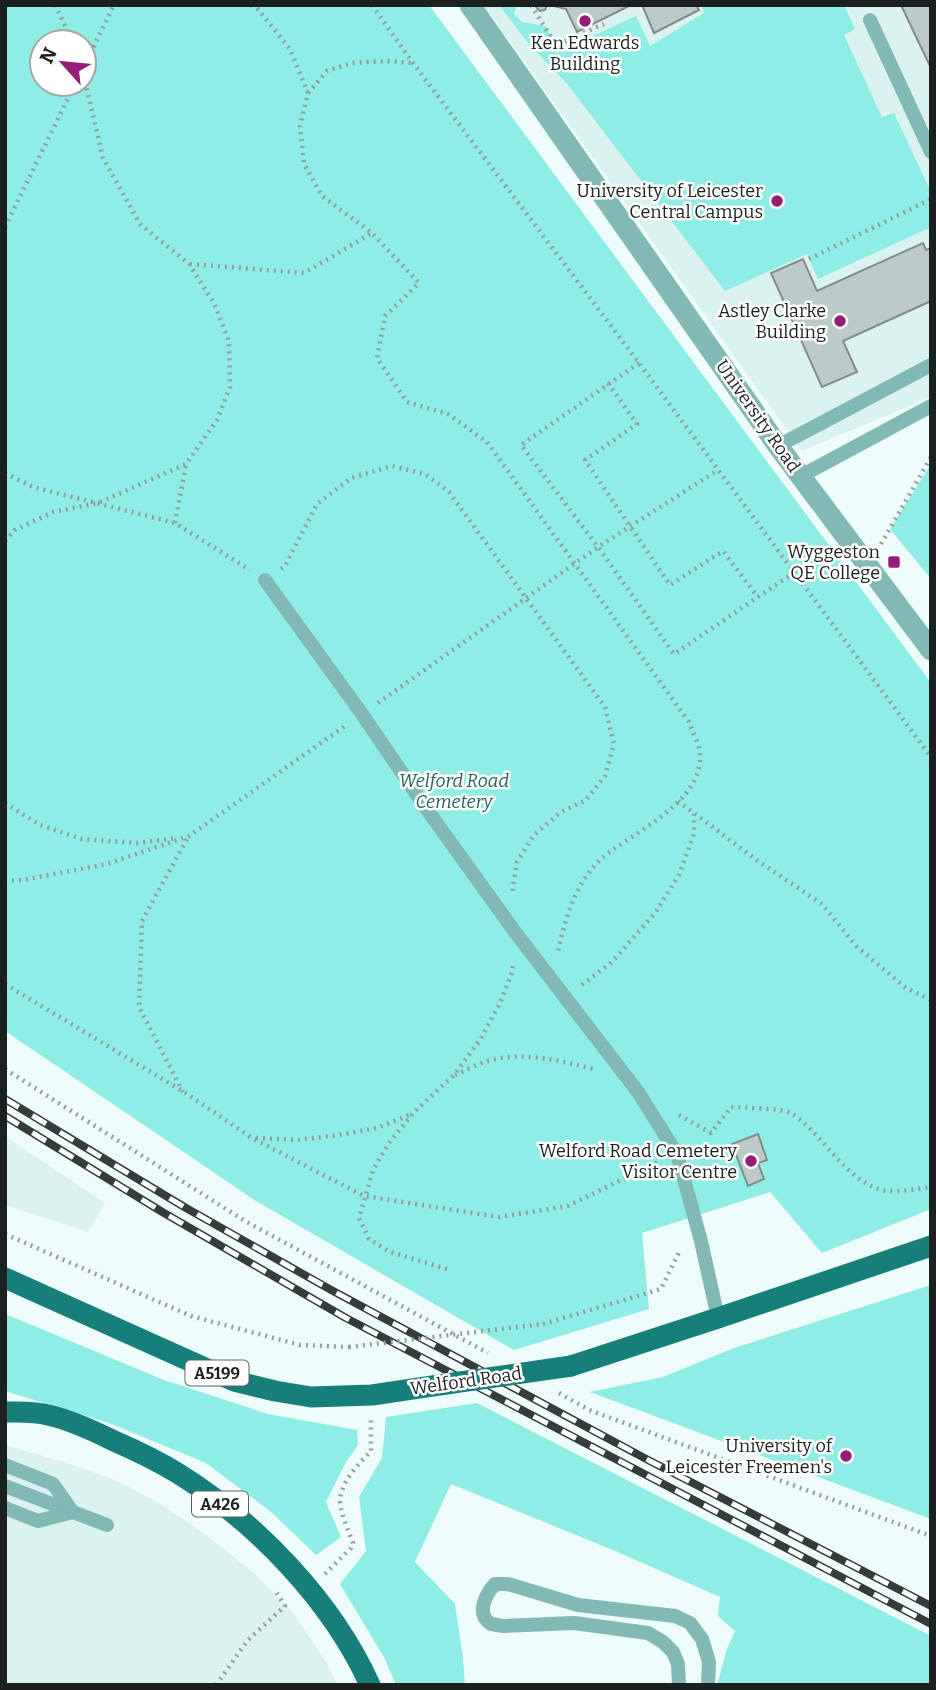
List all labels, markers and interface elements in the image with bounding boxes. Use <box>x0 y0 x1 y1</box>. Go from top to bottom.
marker: Ken Edwards Building <box>577 13 593 29</box>
north arrow <box>28 28 98 98</box>
place label: Ken Edwards Building <box>531 32 639 75</box>
text: N <box>35 43 62 67</box>
place label: University of Leicester Central Campus <box>576 180 763 223</box>
marker: University of Leicester Central Campus <box>769 193 785 209</box>
place label: Astley Clarke Building <box>718 300 826 343</box>
marker: Astley Clarke Building <box>832 313 848 329</box>
street label: University Road <box>711 355 805 477</box>
place label: Wyggeston QE College <box>787 541 881 584</box>
marker: Wyggeston QE College <box>886 554 902 570</box>
park label: Welford Road Cemetery <box>399 770 509 813</box>
place label: Welford Road Cemetery Visitor Centre <box>539 1140 737 1183</box>
marker: Welford Road Cemetery Visitor Centre <box>743 1153 759 1169</box>
road number: A5199 <box>186 1360 248 1386</box>
street label: Welford Road <box>409 1362 524 1400</box>
place label: University of Leicester Freemen's <box>666 1435 834 1478</box>
marker: University of Leicester Freemen's <box>838 1448 854 1464</box>
road number: A426 <box>192 1492 248 1516</box>

